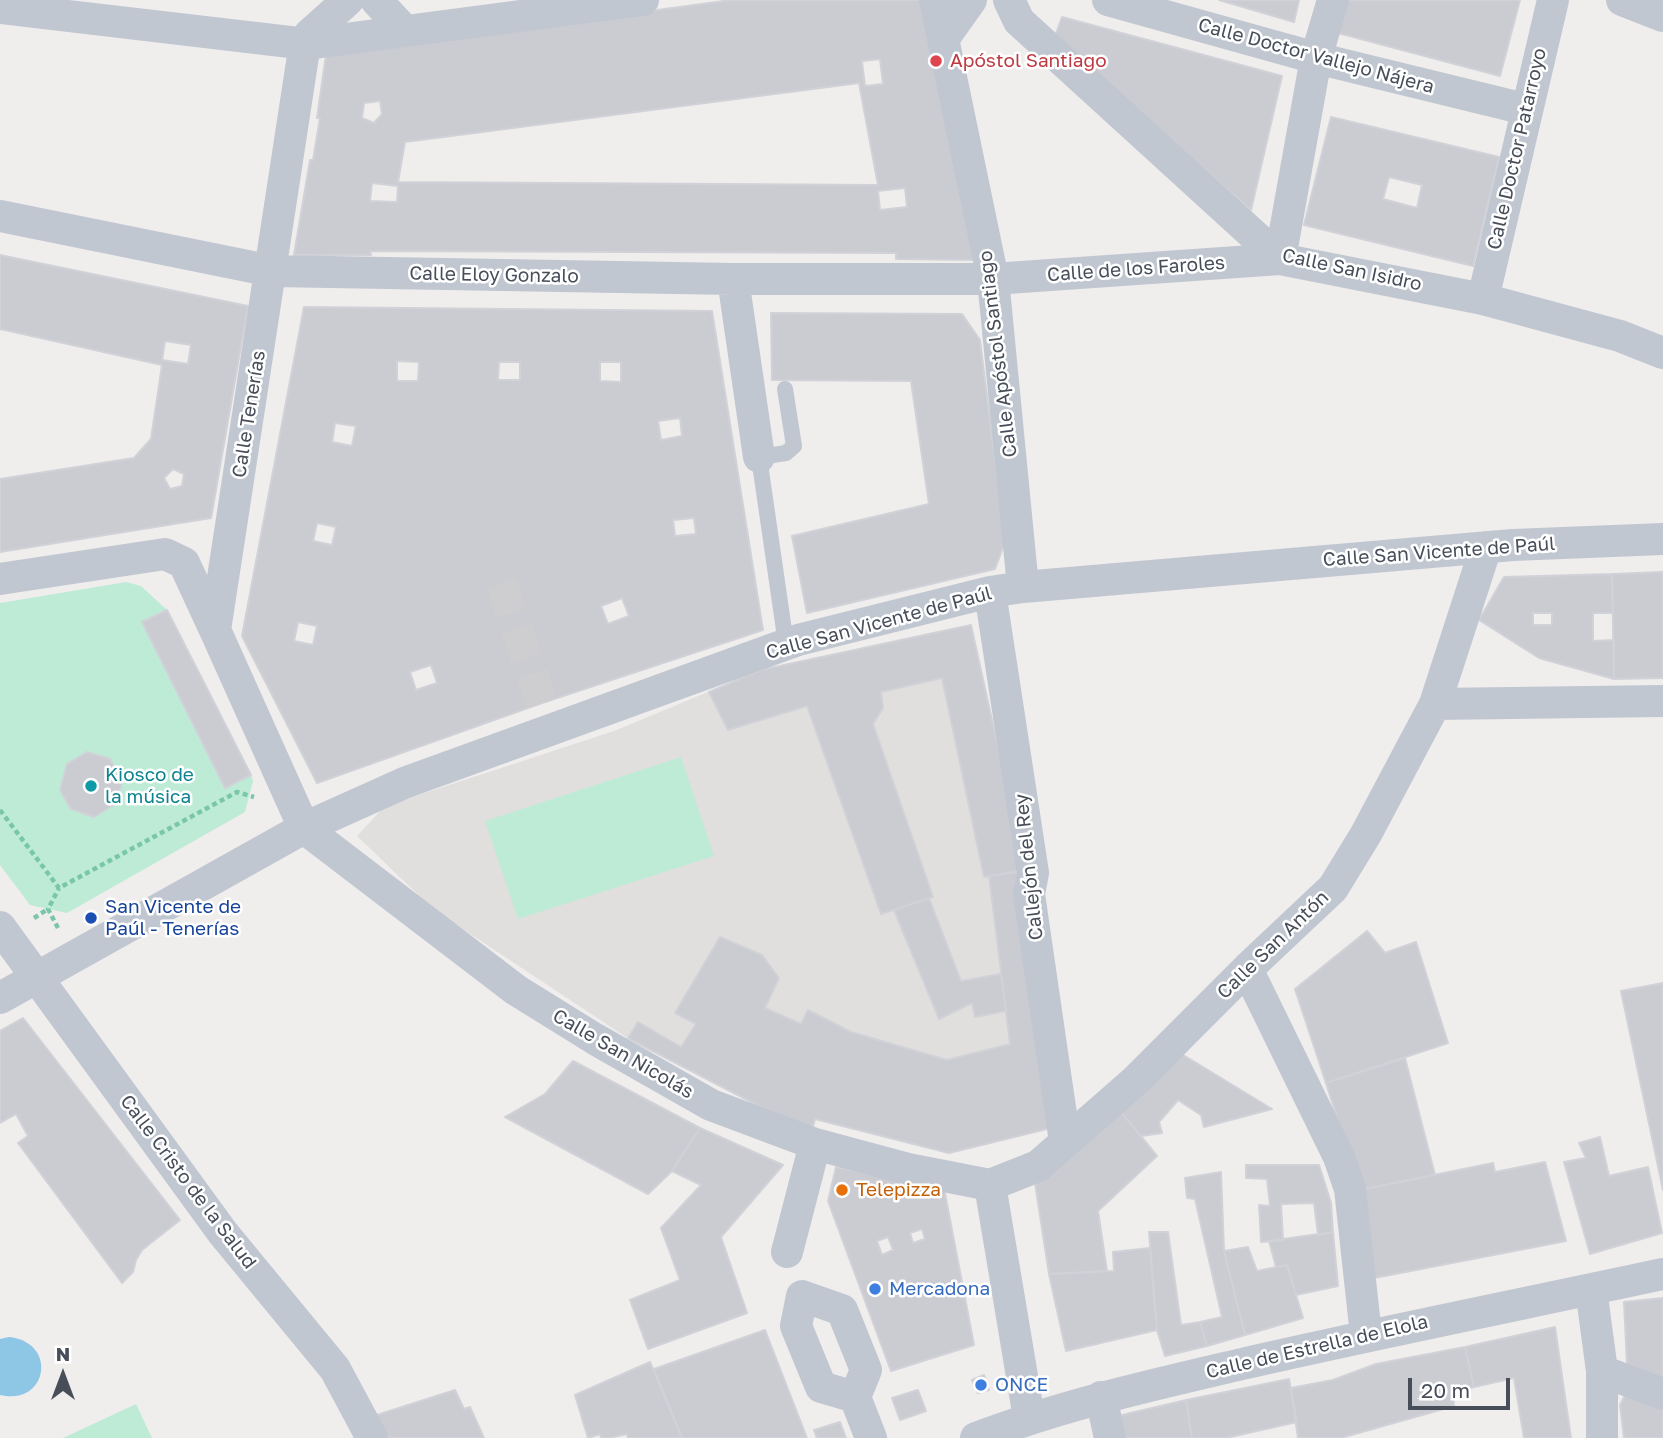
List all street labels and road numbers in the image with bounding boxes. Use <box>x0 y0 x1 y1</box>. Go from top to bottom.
street label: Calle Doctor Vallejo Nájera <box>1195 13 1437 99</box>
street label: Calle Doctor Patarroyo <box>1483 46 1551 252</box>
street label: Calle San Isidro <box>1280 244 1424 296</box>
street label: Calle Apóstol Santiago <box>974 249 1022 459</box>
street label: Calle de los Faroles <box>1046 251 1226 287</box>
street label: Calle Eloy Gonzalo <box>409 262 579 288</box>
street label: Calle Tenerías <box>228 349 270 479</box>
street label: Calle San Vicente de Paúl <box>1322 533 1556 571</box>
street label: Calle San Vicente de Paúl <box>764 582 994 664</box>
street label: Callejón del Rey <box>1010 793 1048 941</box>
street label: Calle San Antón <box>1213 886 1333 1004</box>
street label: Calle San Nicolás <box>548 1004 698 1104</box>
street label: Calle Cristo de la Salud <box>115 1091 261 1273</box>
street label: Calle de Estrella de Elola <box>1204 1310 1430 1384</box>

